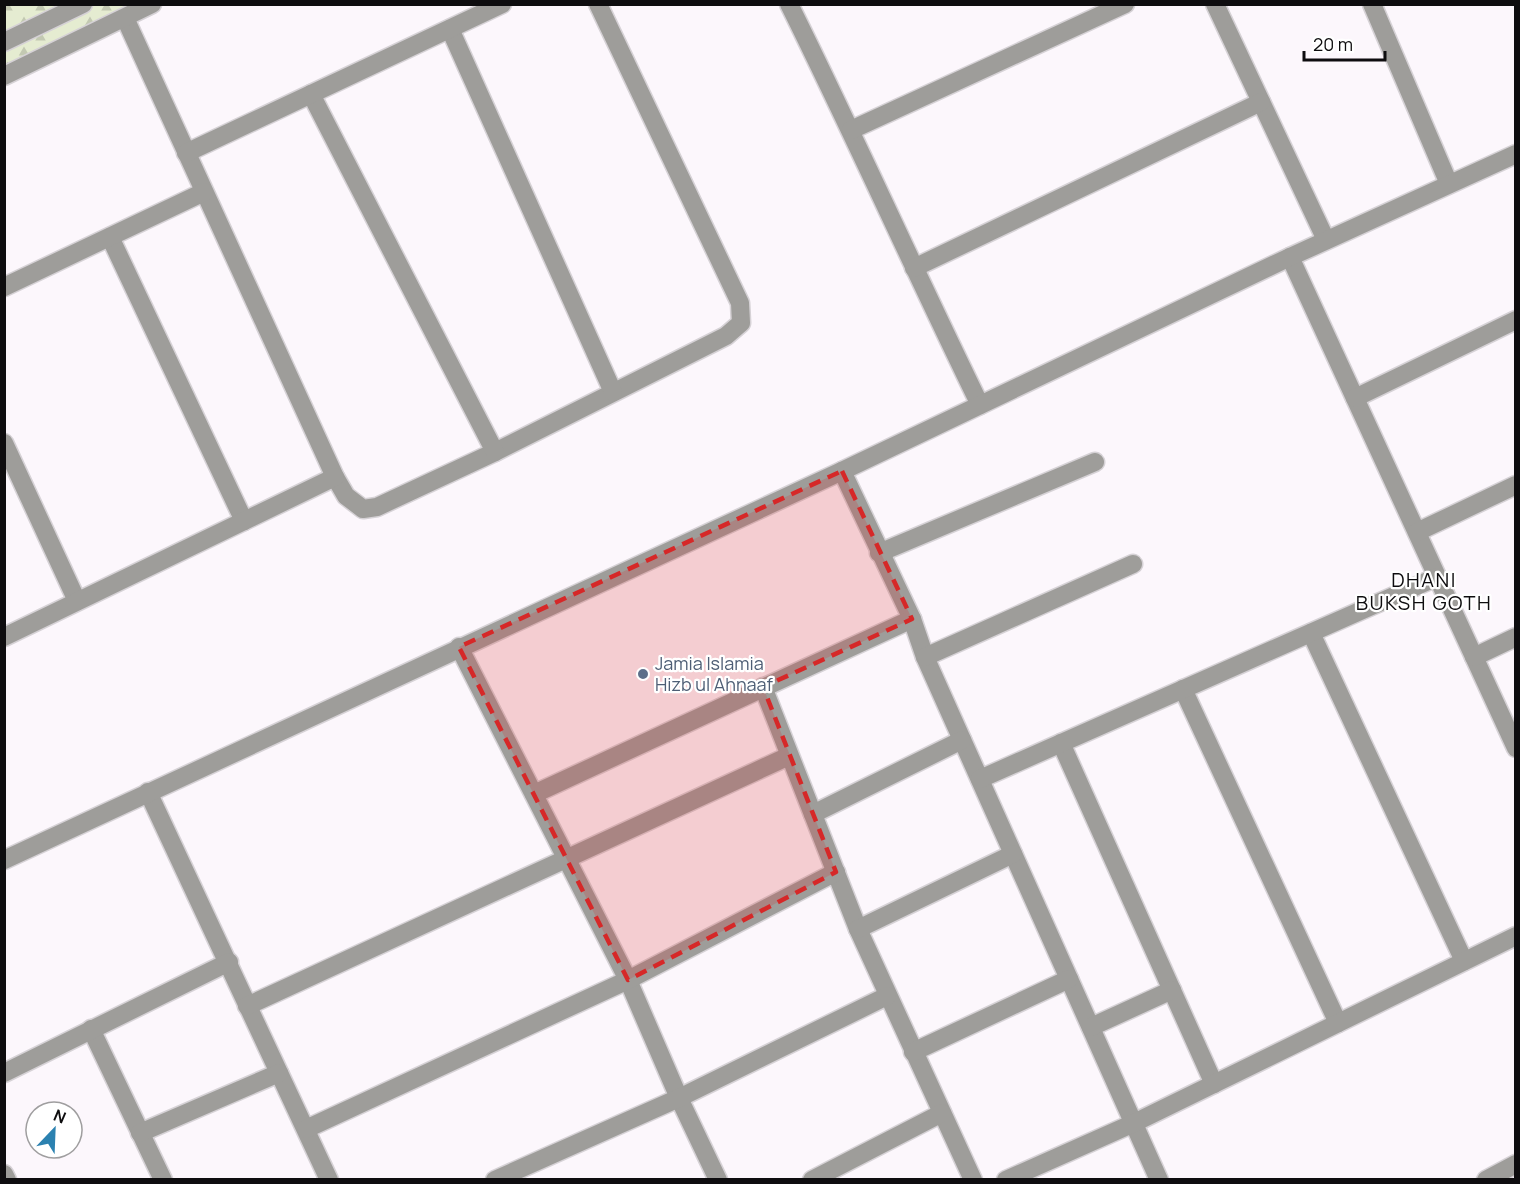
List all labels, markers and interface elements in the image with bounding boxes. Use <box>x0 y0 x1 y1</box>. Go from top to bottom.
scale bar <box>1304 24 1385 62</box>
text: 20 m <box>1313 32 1353 56</box>
district label: DHANI BUKSH GOTH <box>1356 566 1492 616</box>
place label: Jamia Islamia Hizb ul Ahnaaf <box>655 651 774 696</box>
marker: Jamia Islamia Hizb ul Ahnaaf <box>636 667 650 681</box>
north arrow <box>24 1100 84 1160</box>
text: N <box>50 1104 69 1129</box>

